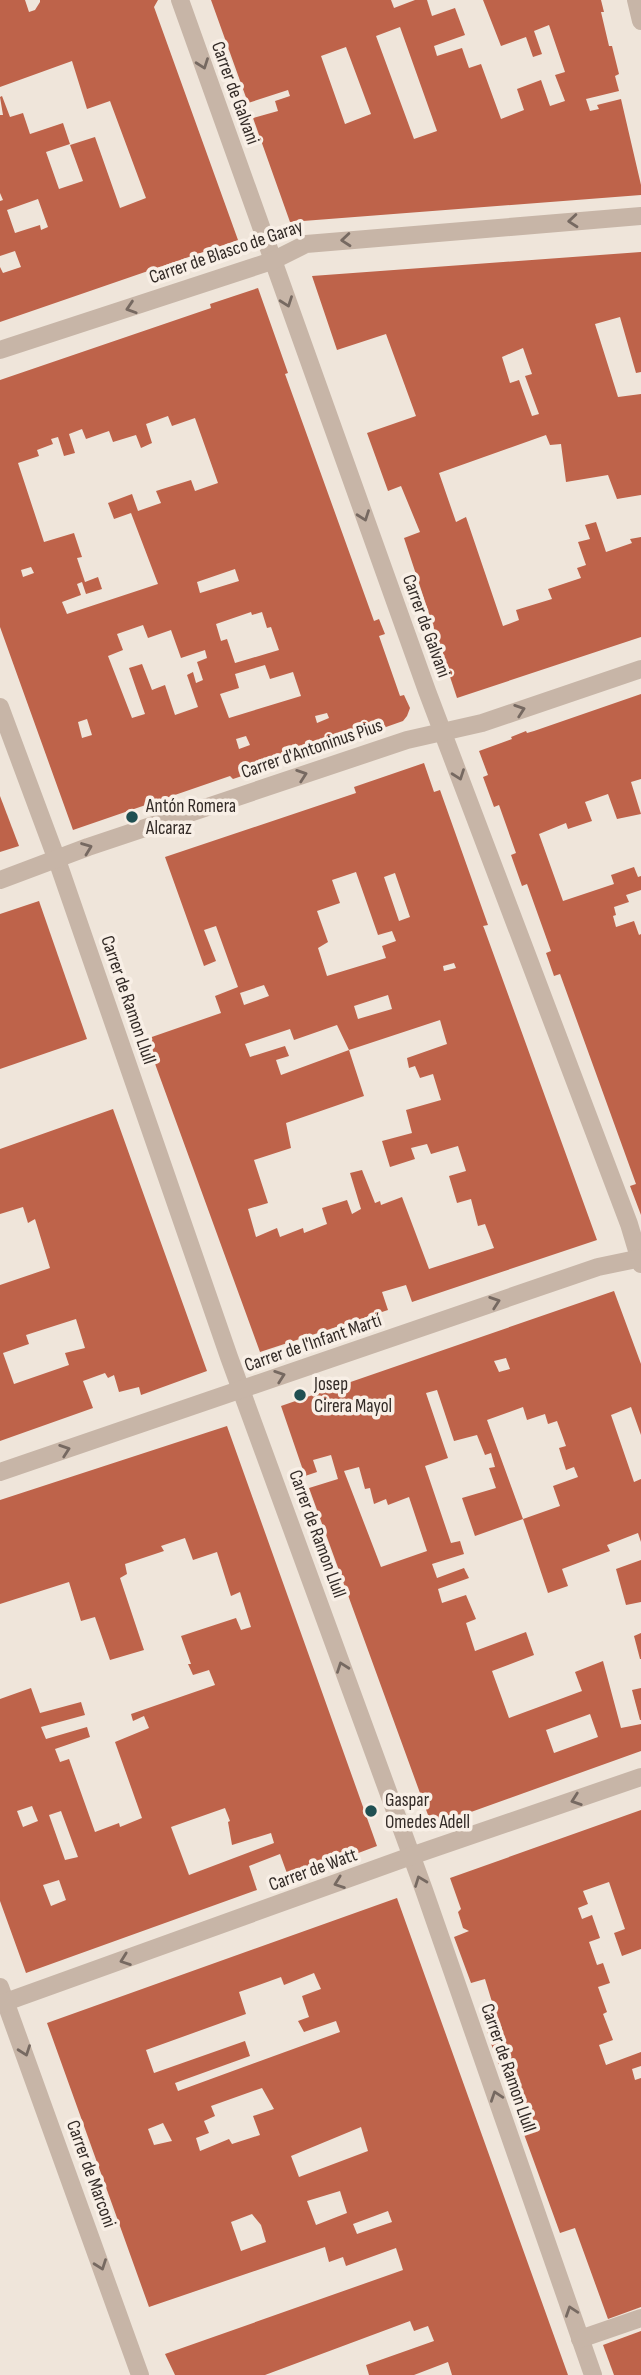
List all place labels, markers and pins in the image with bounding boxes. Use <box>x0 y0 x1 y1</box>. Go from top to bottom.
place label: Antón Romera Alcaraz <box>145 795 236 840</box>
marker: Antón Romera Alcaraz <box>124 809 140 825</box>
place label: Josep Cirera Mayol <box>313 1373 392 1418</box>
marker: Josep Cirera Mayol <box>292 1387 308 1403</box>
place label: Gaspar Omedes Adell <box>385 1789 470 1834</box>
marker: Gaspar Omedes Adell <box>363 1803 379 1819</box>

